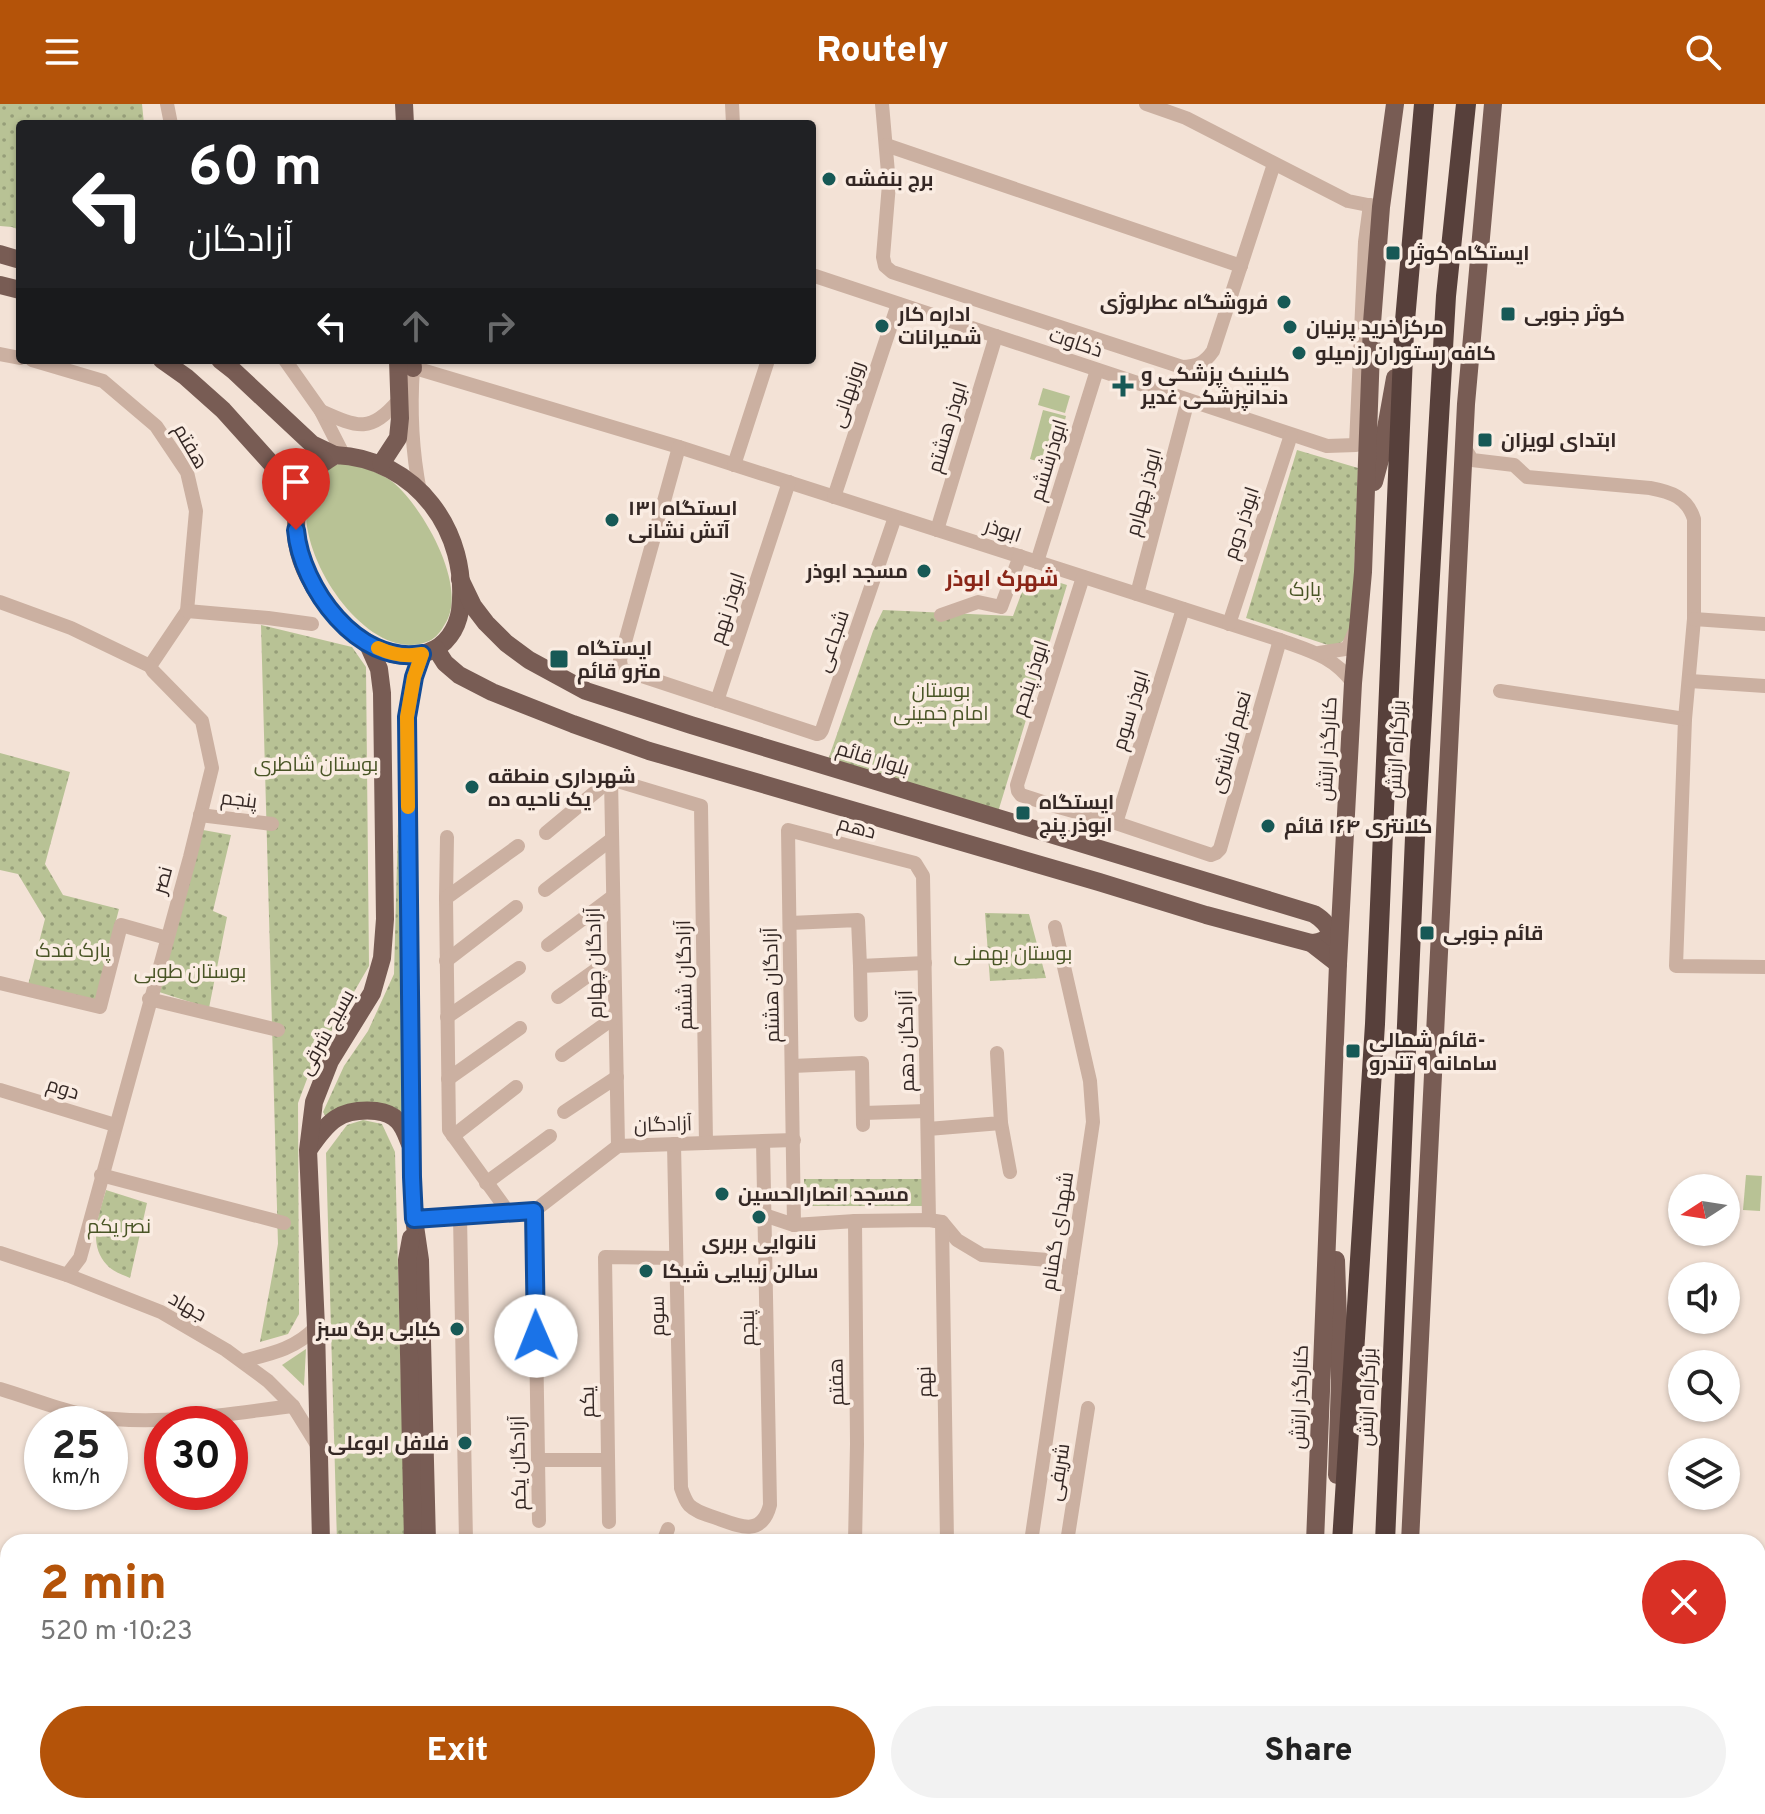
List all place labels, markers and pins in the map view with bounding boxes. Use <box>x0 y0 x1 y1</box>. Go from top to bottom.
place label: برج بنفشه <box>845 168 933 194</box>
marker: برج بنفشه <box>820 170 838 188</box>
place label: ایستگاه کوثر <box>1408 242 1530 268</box>
marker: ایستگاه کوثر <box>1384 244 1402 262</box>
place label: فروشگاه عطرلوژی <box>1100 291 1268 317</box>
marker: فروشگاه عطرلوژی <box>1275 293 1293 311</box>
place label: اداره کار شمیرانات <box>897 303 982 352</box>
place label: کوثر جنوبی <box>1524 303 1625 329</box>
marker: کوثر جنوبی <box>1499 305 1517 323</box>
place label: مرکز خرید پرنیان <box>1306 316 1444 342</box>
marker: اداره کار شمیرانات <box>873 317 891 335</box>
marker: مرکز خرید پرنیان <box>1281 318 1299 336</box>
place label: کافه رستوران رزمیلو <box>1315 342 1496 368</box>
marker: کافه رستوران رزمیلو <box>1290 344 1308 362</box>
place label: کلینیک پزشکی و دندانپزشکی غدیر <box>1140 363 1290 412</box>
marker: کلینیک پزشکی و دندانپزشکی غدیر <box>1112 375 1134 397</box>
place label: ابتدای لویزان <box>1501 429 1617 455</box>
marker: ابتدای لویزان <box>1476 431 1494 449</box>
pin <box>262 448 330 530</box>
place label: ایستگاه ۱۳۱ آتش نشانی <box>628 497 737 546</box>
marker: ایستگاه ۱۳۱ آتش نشانی <box>603 511 621 529</box>
place label: مسجد ابوذر <box>805 560 908 586</box>
marker: مسجد ابوذر <box>915 562 933 580</box>
place label: ایستگاه مترو قائم <box>577 637 661 686</box>
marker: ایستگاه مترو قائم <box>548 648 570 670</box>
place label: شهرداری منطقه یک ناحیه ده <box>488 765 636 814</box>
marker: شهرداری منطقه یک ناحیه ده <box>463 778 481 796</box>
place label: ایستگاه ابوذر پنج <box>1039 791 1114 840</box>
marker: ایستگاه ابوذر پنج <box>1014 804 1032 822</box>
place label: کلانتری ۱۶۴ قائم <box>1284 815 1433 841</box>
marker: کلانتری ۱۶۴ قائم <box>1259 817 1277 835</box>
place label: قائم جنوبی <box>1443 922 1543 948</box>
marker: قائم جنوبی <box>1418 924 1436 942</box>
place label: قائم شمالی- سامانه ۹ تندرو <box>1369 1029 1497 1078</box>
marker: قائم شمالی- سامانه ۹ تندرو <box>1344 1042 1362 1060</box>
place label: مسجد انصارالحسین <box>738 1183 909 1209</box>
marker: مسجد انصارالحسین <box>713 1185 731 1203</box>
marker: نانوایی بربری <box>750 1208 768 1226</box>
place label: نانوایی بربری <box>702 1231 816 1257</box>
place label: سالن زیبایی شیکا <box>662 1260 819 1286</box>
marker: سالن زیبایی شیکا <box>637 1262 655 1280</box>
place label: کبابی برگ سبز <box>315 1318 441 1344</box>
marker: کبابی برگ سبز <box>448 1320 466 1338</box>
place label: فلافل ابوعلی <box>327 1432 449 1458</box>
marker: فلافل ابوعلی <box>456 1434 474 1452</box>

